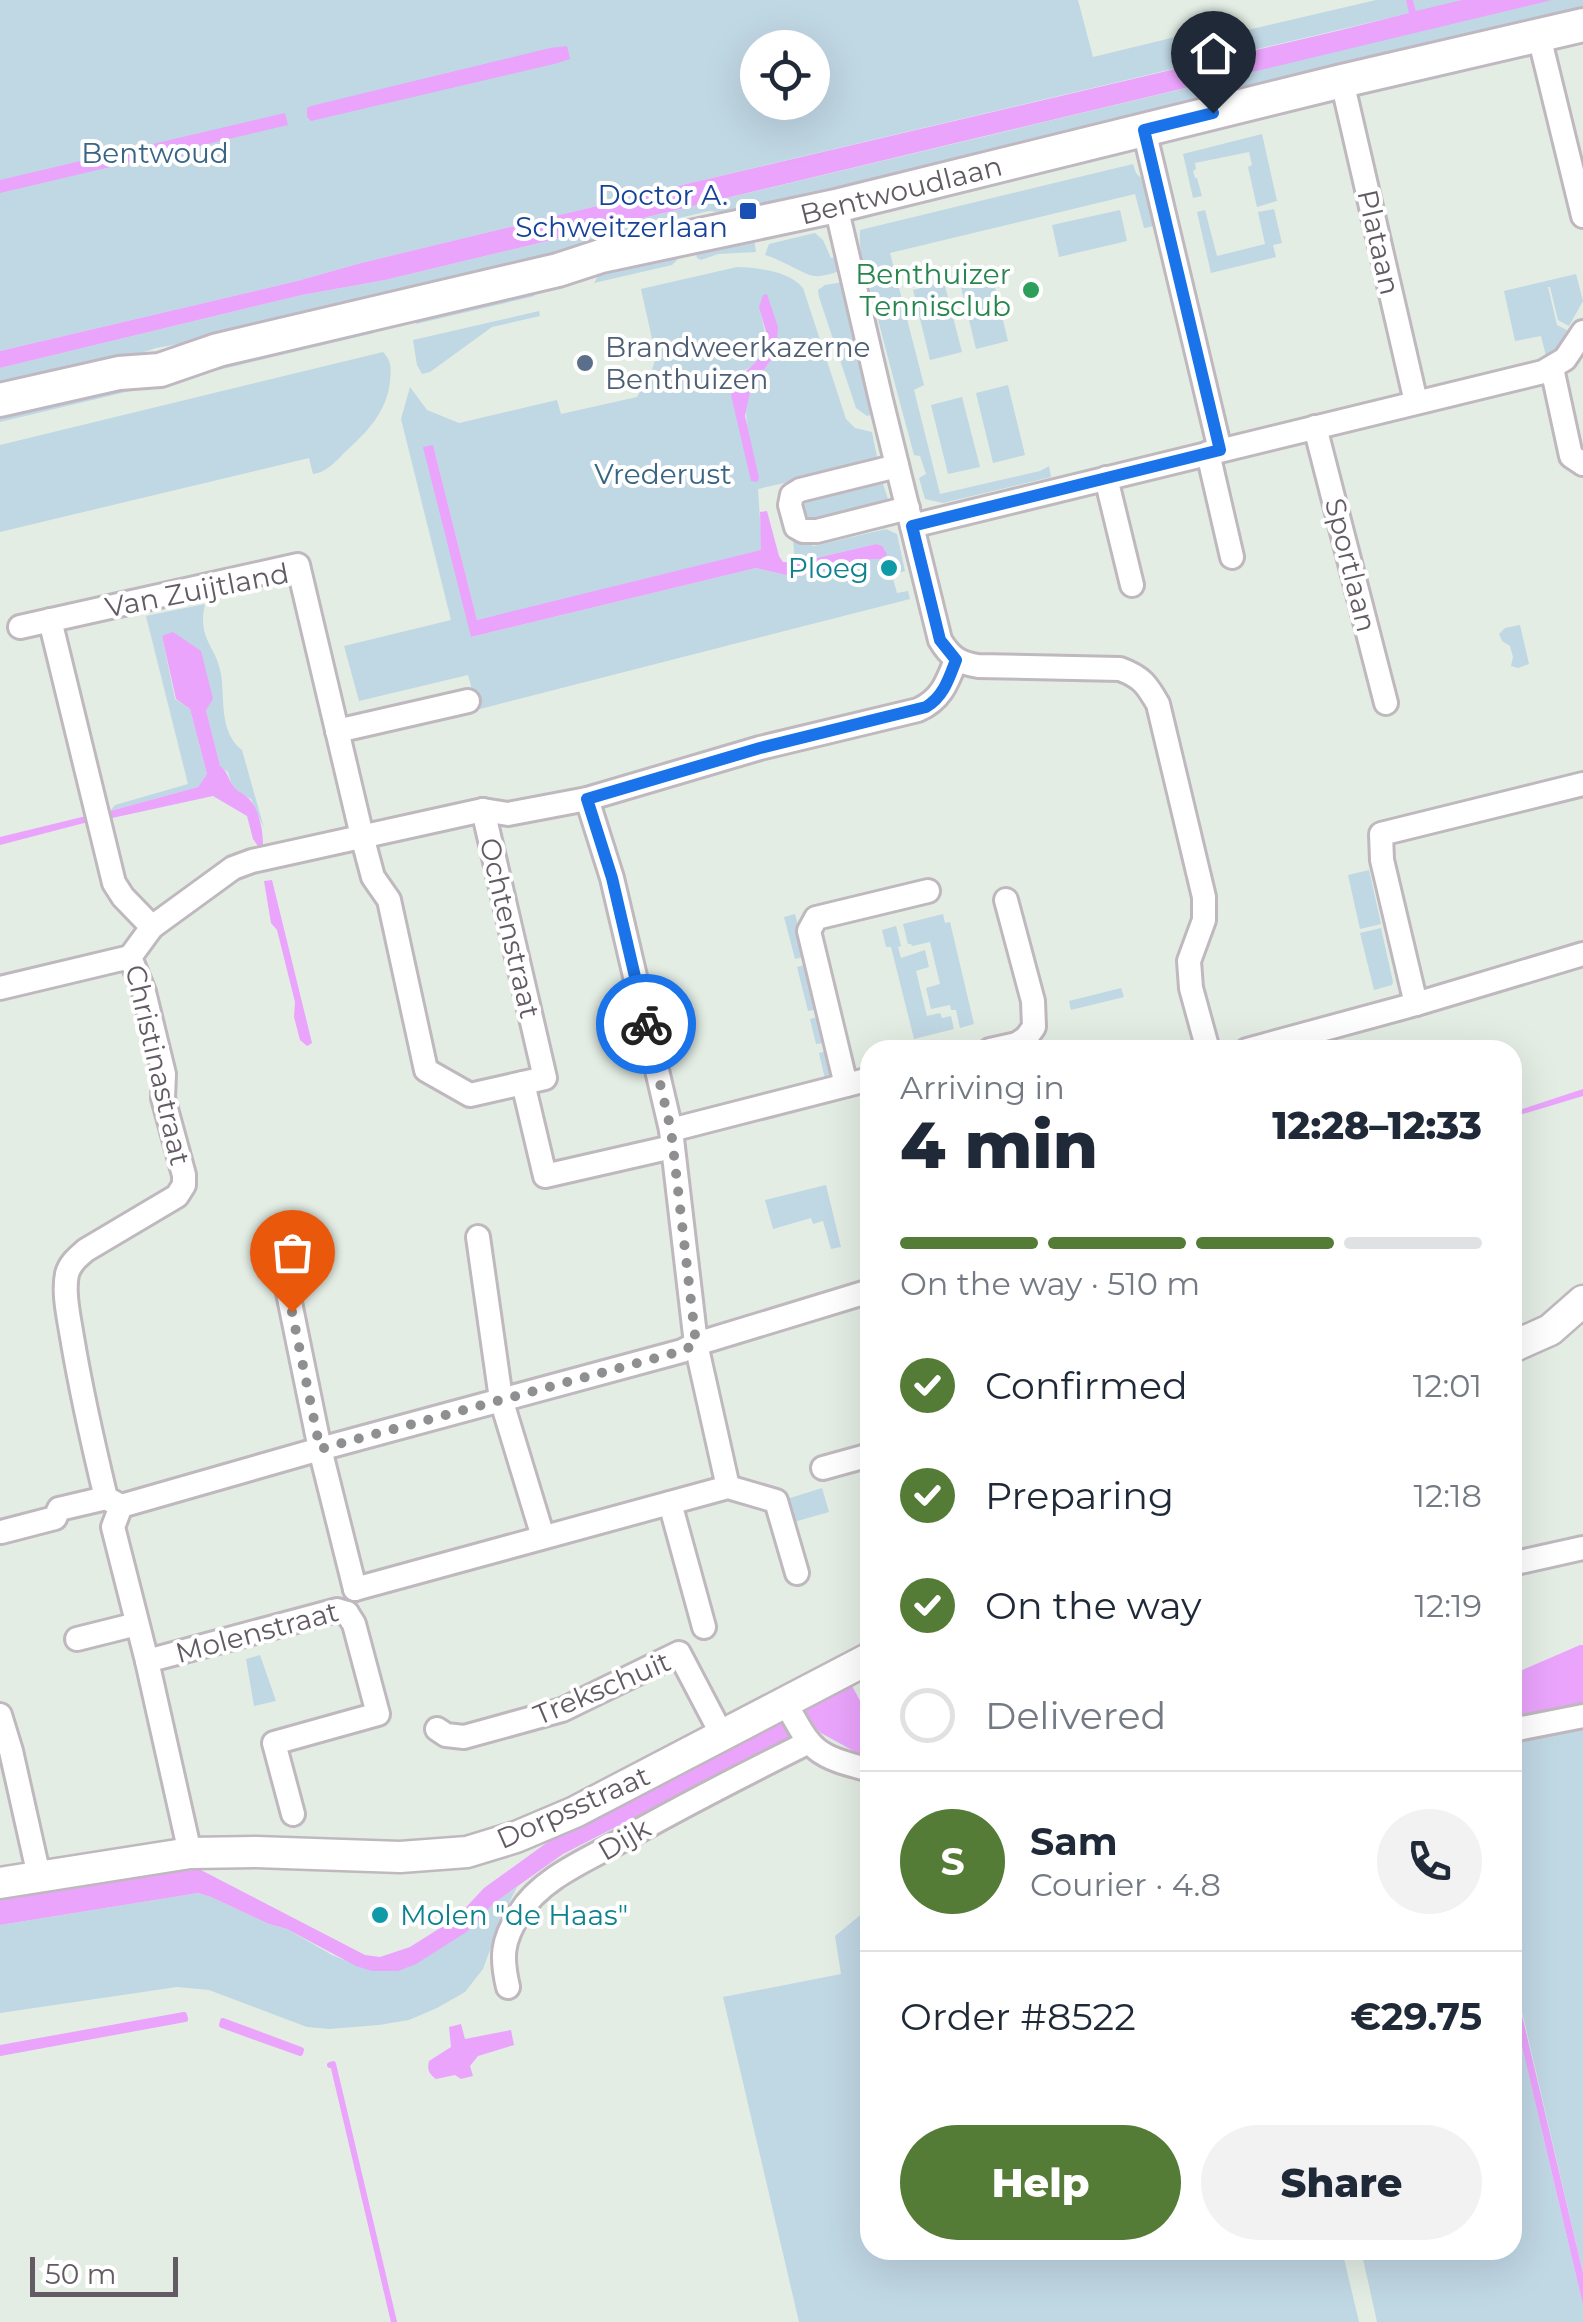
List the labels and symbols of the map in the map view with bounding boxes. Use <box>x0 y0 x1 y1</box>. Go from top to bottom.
pin <box>1171 11 1256 114</box>
park label: Bentwoud <box>81 136 229 170</box>
street label: Bentwoudlaan <box>796 148 1006 232</box>
place label: Doctor A. Schweitzerlaan <box>515 178 728 244</box>
street label: Plataan <box>1350 186 1408 298</box>
marker: Doctor A. Schweitzerlaan <box>737 200 759 222</box>
place label: Benthuizer Tennisclub <box>855 257 1011 323</box>
marker: Benthuizer Tennisclub <box>1020 279 1042 301</box>
place label: Brandweerkazerne Benthuizen <box>605 330 870 396</box>
marker: Brandweerkazerne Benthuizen <box>574 352 596 374</box>
park label: Vrederust <box>594 457 732 491</box>
street label: Sportlaan <box>1318 495 1384 635</box>
place label: Ploeg <box>788 551 869 585</box>
street label: Van Zuijtland <box>102 556 292 624</box>
marker: Ploeg <box>878 557 900 579</box>
street label: Ochtenstraat <box>473 834 547 1022</box>
street label: Christinastraat <box>118 961 198 1169</box>
courier <box>596 974 696 1074</box>
pin <box>250 1210 335 1313</box>
street label: Molenstraat <box>172 1594 342 1670</box>
street label: Trekschuit <box>528 1644 676 1732</box>
street label: Dorpsstraat <box>491 1758 655 1856</box>
street label: Dijk <box>592 1810 657 1867</box>
place label: Molen "de Haas" <box>400 1898 628 1932</box>
marker: Molen "de Haas" <box>369 1904 391 1926</box>
scale bar <box>30 2252 178 2296</box>

